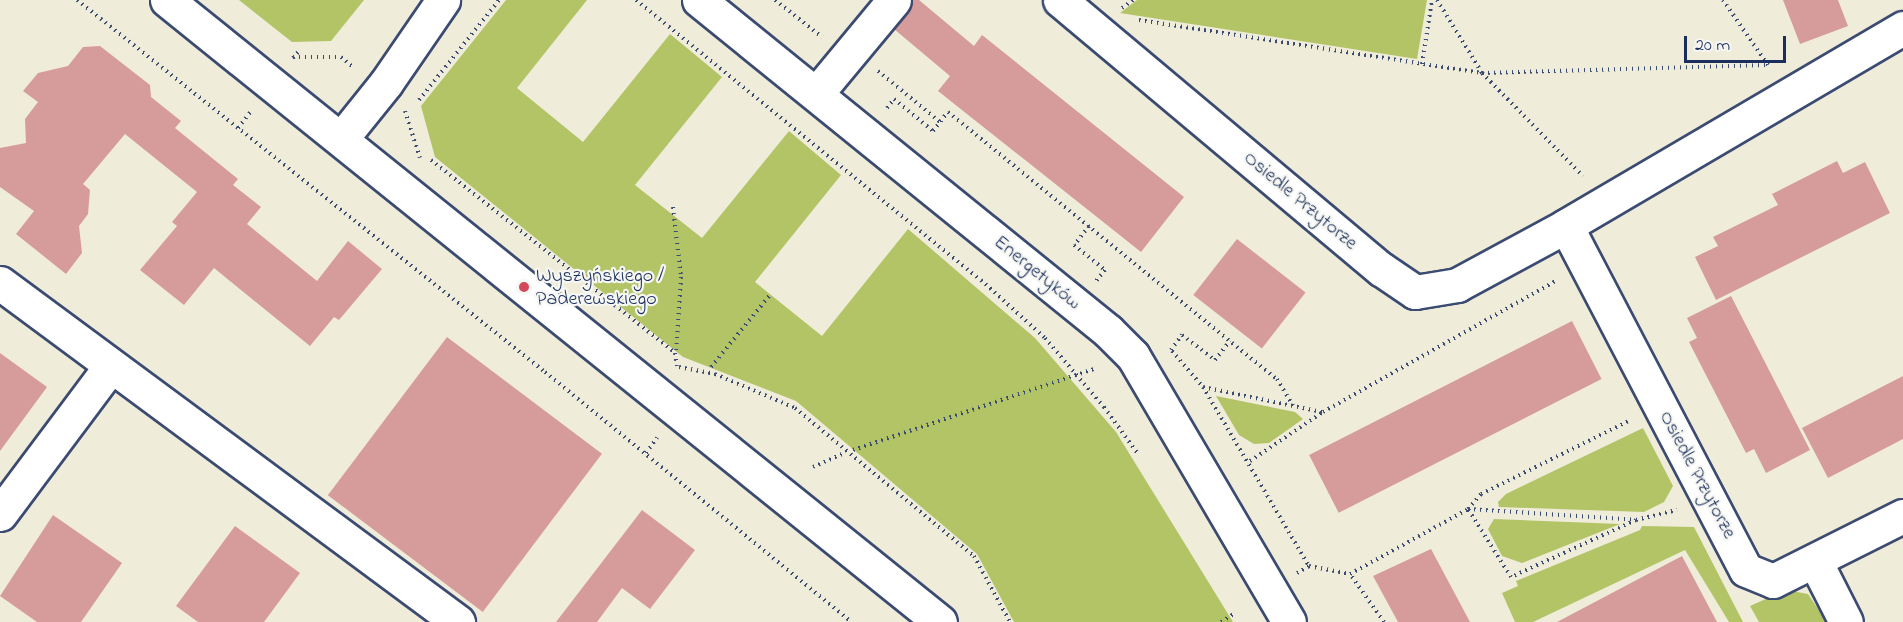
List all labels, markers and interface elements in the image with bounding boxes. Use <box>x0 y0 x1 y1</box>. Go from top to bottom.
scale bar <box>1687 24 1789 62</box>
text: 20 m <box>1695 33 1730 59</box>
street label: Osiedle Przytorze <box>1238 146 1362 256</box>
street label: Energetyków <box>989 231 1085 315</box>
place label: Wyszyńskiego / Paderewskiego <box>536 264 664 311</box>
marker: Wyszyńskiego / Paderewskiego <box>517 280 531 294</box>
street label: Osiedle Przytorze <box>1653 407 1741 543</box>

